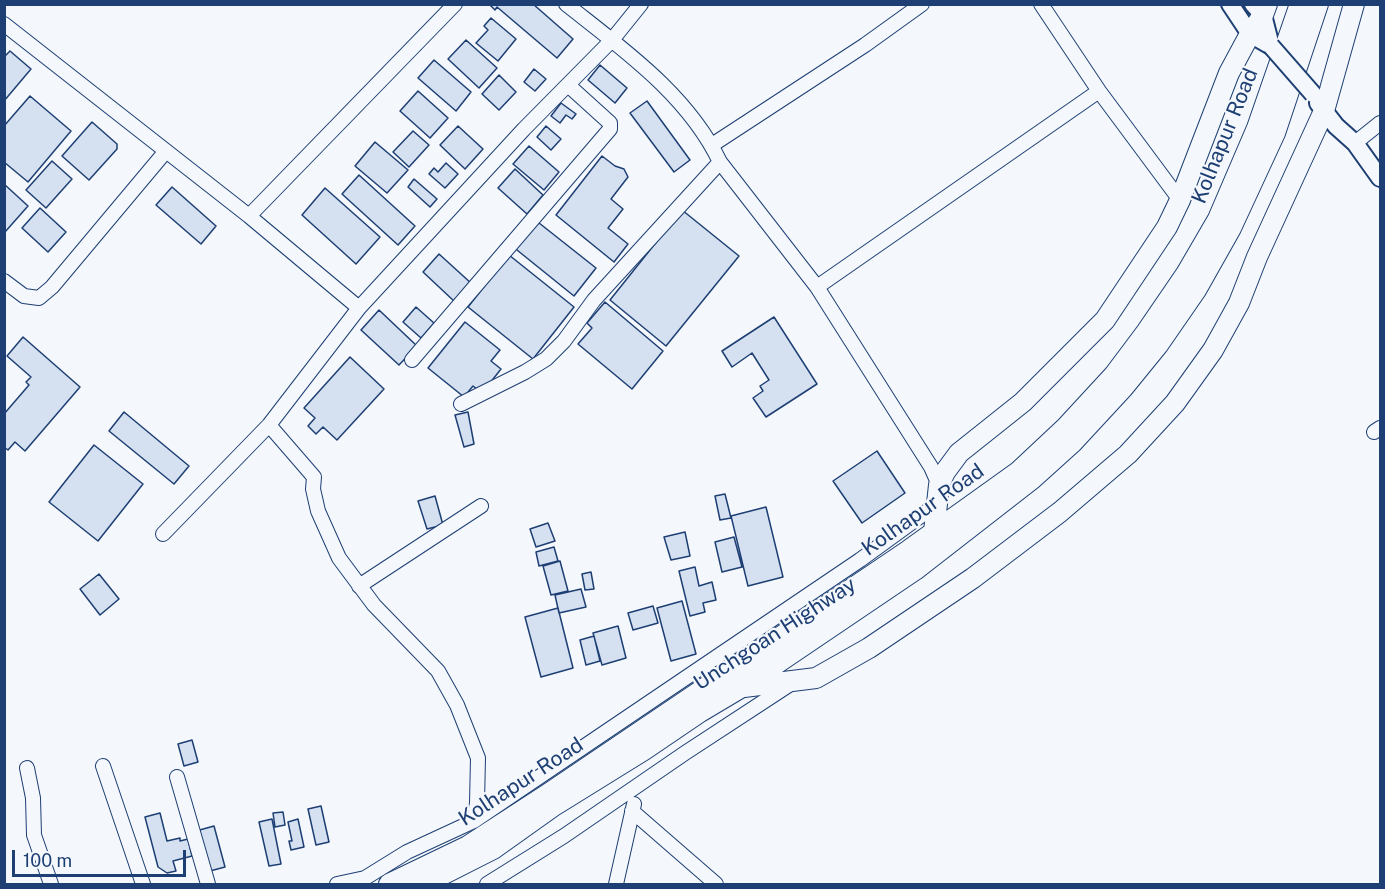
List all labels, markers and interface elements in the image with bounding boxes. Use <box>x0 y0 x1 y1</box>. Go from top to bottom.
street label: Kolhapur Road <box>1186 65 1264 207</box>
street label: Kolhapur Road <box>857 459 989 561</box>
street label: Unchgoan Highway <box>689 572 861 696</box>
street label: Kolhapur Road <box>454 732 588 832</box>
scale bar <box>15 838 189 876</box>
text: 100 m <box>23 850 72 871</box>

